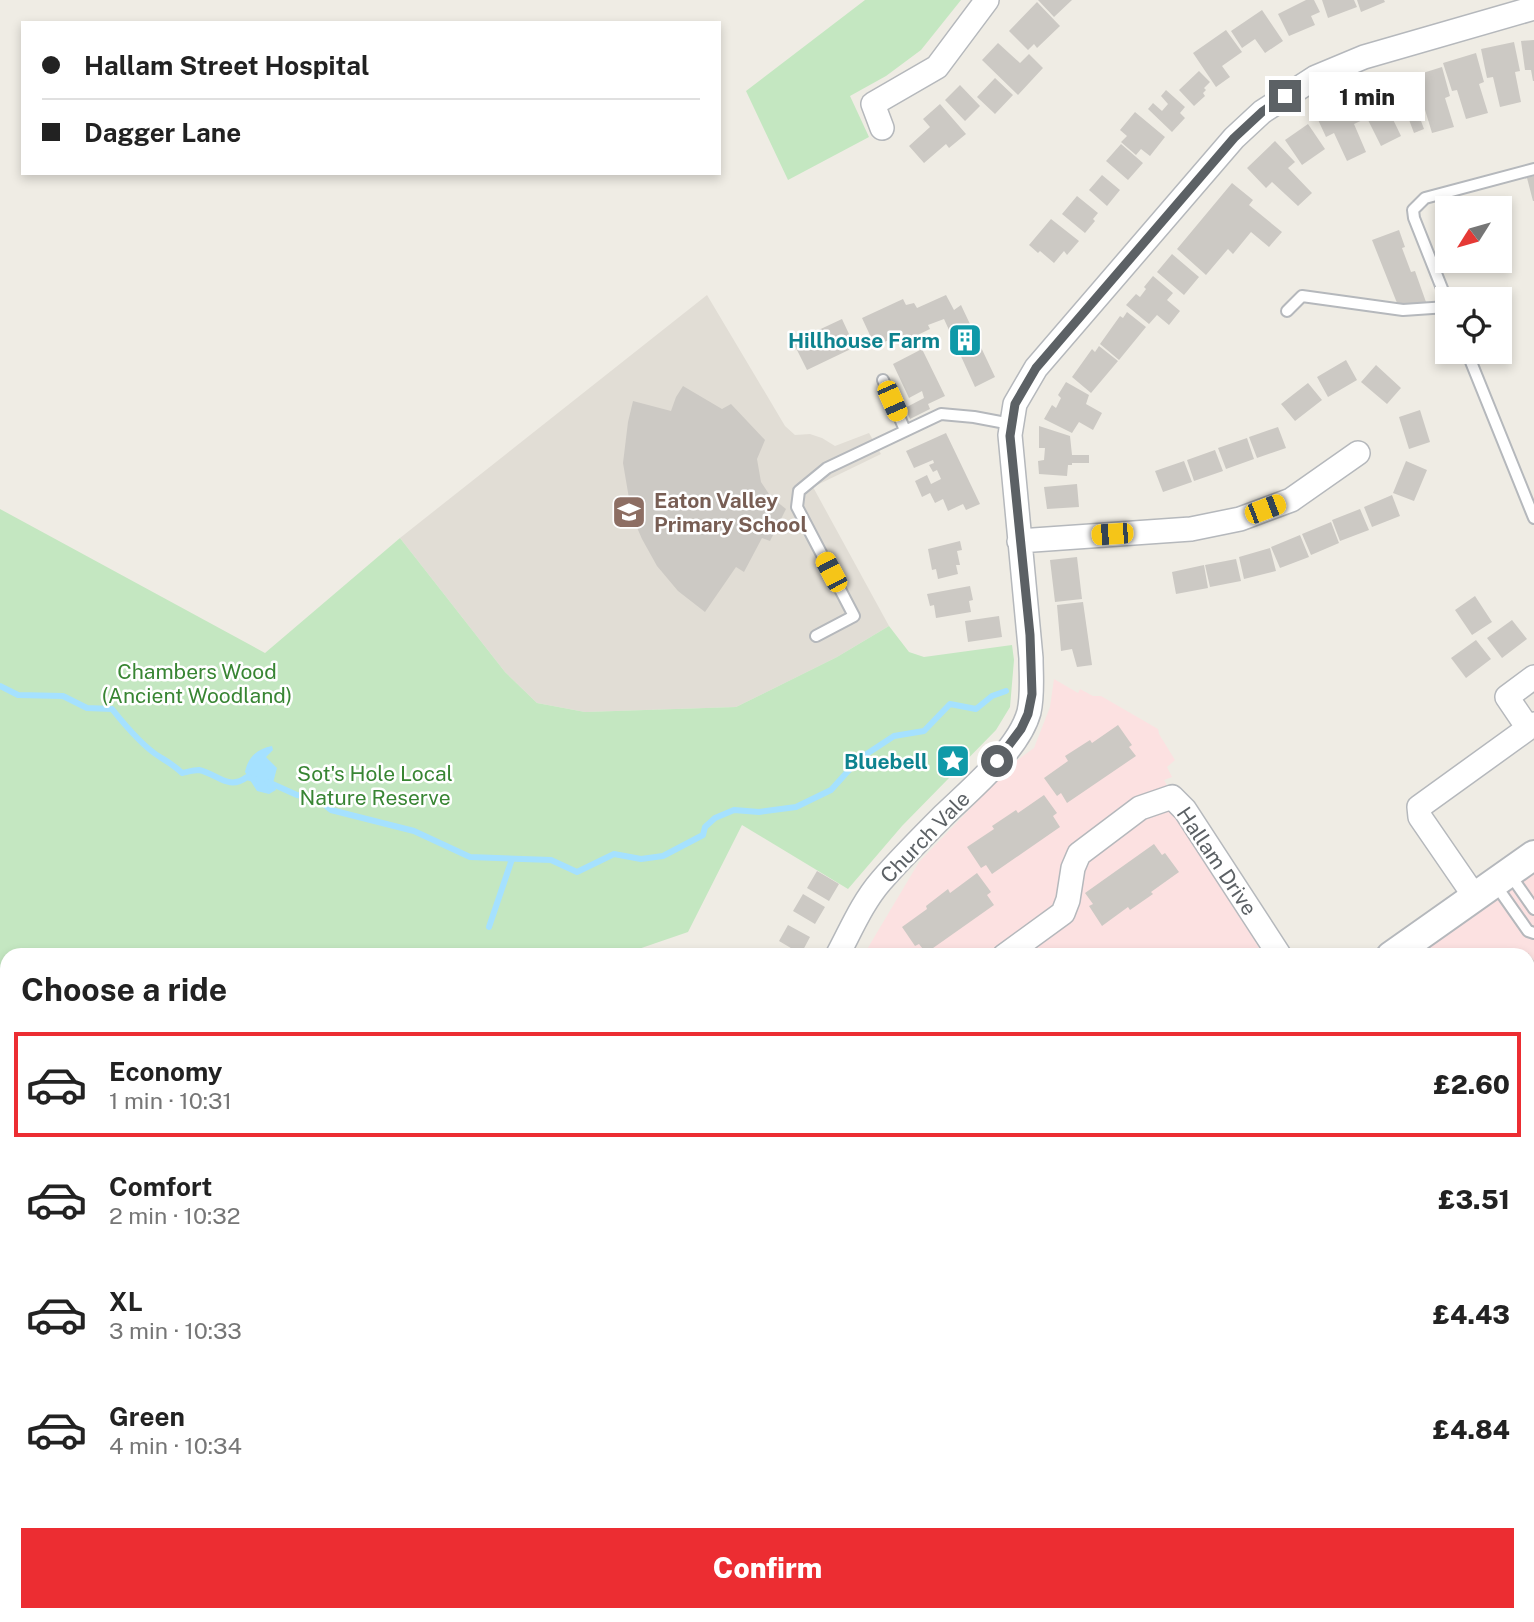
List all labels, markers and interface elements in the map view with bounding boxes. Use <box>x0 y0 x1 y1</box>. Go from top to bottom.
text: Hallam Street Hospital <box>84 50 370 81</box>
callout: 1 min <box>1310 72 1425 120</box>
route end <box>1269 80 1301 112</box>
text: 1 min <box>1339 83 1395 110</box>
text: Dagger Lane <box>84 117 241 148</box>
north arrow <box>1435 196 1512 273</box>
map controls <box>1435 196 1512 364</box>
button: locate <box>1435 287 1512 364</box>
building icon: Hillhouse Farm <box>946 321 984 359</box>
place label: Hillhouse Farm <box>788 328 940 353</box>
car <box>874 378 911 424</box>
place label: Eaton Valley Primary School <box>654 488 807 537</box>
car <box>1242 492 1289 526</box>
school or university icon: Eaton Valley Primary School <box>610 493 648 531</box>
car <box>1091 522 1134 546</box>
car <box>812 549 851 595</box>
park label: Chambers Wood (Ancient Woodland) <box>102 659 292 708</box>
place icon: Bluebell <box>934 742 972 780</box>
route start <box>981 745 1013 777</box>
place label: Bluebell <box>844 749 928 774</box>
park label: Sot's Hole Local Nature Reserve <box>297 761 453 810</box>
street label: Church Vale <box>875 786 975 888</box>
street label: Hallam Drive <box>1172 802 1262 920</box>
text: Choose a ride <box>21 971 227 1008</box>
icon: car <box>25 1053 88 1116</box>
text: Economy <box>109 1056 222 1087</box>
text: £2.60 <box>1434 1069 1510 1100</box>
text: 1 min · 10:31 <box>109 1087 232 1114</box>
icon: car <box>25 1168 88 1231</box>
text: Comfort <box>109 1171 212 1202</box>
text: £3.51 <box>1438 1184 1510 1215</box>
text: 2 min · 10:32 <box>109 1202 240 1229</box>
icon: car <box>25 1283 88 1346</box>
text: XL <box>109 1286 143 1317</box>
text: £4.43 <box>1433 1299 1510 1330</box>
text: 3 min · 10:33 <box>109 1317 242 1344</box>
icon: car <box>25 1398 88 1461</box>
text: Green <box>109 1401 185 1432</box>
text: £4.84 <box>1433 1414 1510 1445</box>
text: 4 min · 10:34 <box>109 1432 242 1459</box>
button: Confirm <box>21 1528 1514 1608</box>

